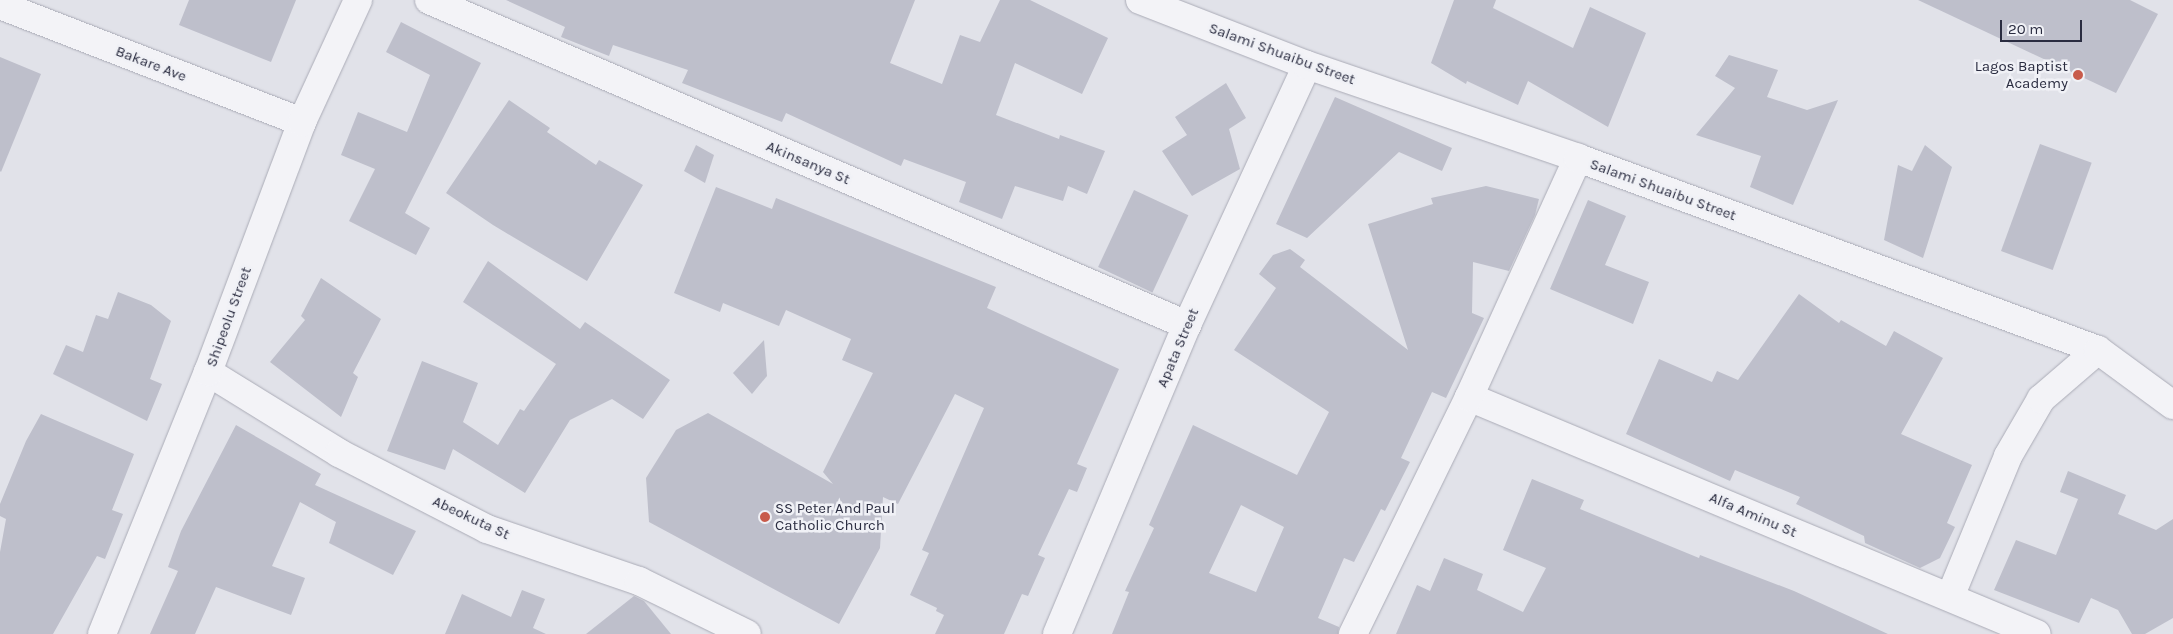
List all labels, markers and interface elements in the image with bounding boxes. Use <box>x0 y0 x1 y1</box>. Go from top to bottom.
scale bar <box>2003 10 2086 42</box>
street label: Salami Shuaibu Street <box>1206 19 1358 89</box>
text: 20 m <box>2008 20 2043 38</box>
street label: Bakare Ave <box>113 42 189 86</box>
place label: Lagos Baptist Academy <box>1975 57 2068 92</box>
marker: Lagos Baptist Academy <box>2072 69 2084 81</box>
street label: Akinsanya St <box>763 137 853 189</box>
street label: Salami Shuaibu Street <box>1587 155 1739 225</box>
street label: Shipeolu Street <box>203 264 255 370</box>
street label: Apata Street <box>1153 306 1203 390</box>
street label: Alfa Aminu St <box>1707 488 1799 542</box>
street label: Abeokuta St <box>430 492 512 544</box>
place label: SS Peter And Paul Catholic Church <box>775 499 895 534</box>
marker: SS Peter And Paul Catholic Church <box>759 511 771 523</box>

